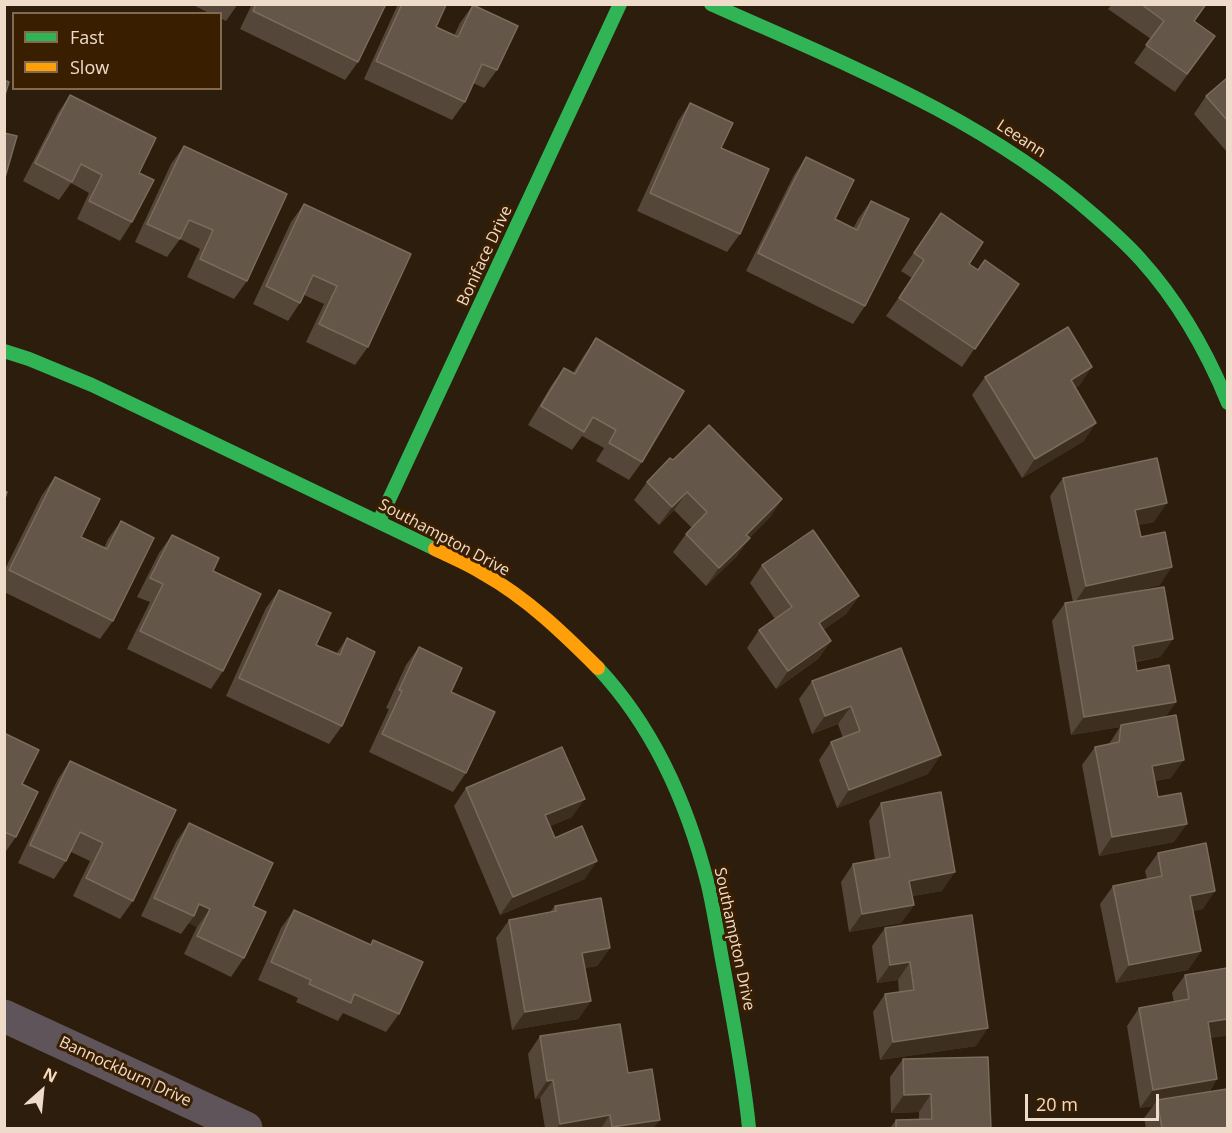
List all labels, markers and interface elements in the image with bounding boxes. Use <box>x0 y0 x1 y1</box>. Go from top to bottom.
legend <box>12 12 222 90</box>
text: Fast <box>70 25 104 49</box>
text: Slow <box>70 55 109 79</box>
street label: Leeann <box>993 116 1049 162</box>
street label: Boniface Drive <box>453 203 517 309</box>
street label: Southampton Drive <box>375 495 513 581</box>
street label: Southampton Drive <box>709 866 759 1012</box>
street label: Bannockburn Drive <box>56 1033 194 1111</box>
north arrow <box>12 1061 72 1121</box>
text: N <box>39 1062 61 1088</box>
scale bar <box>1028 1082 1162 1120</box>
text: 20 m <box>1036 1092 1078 1116</box>

